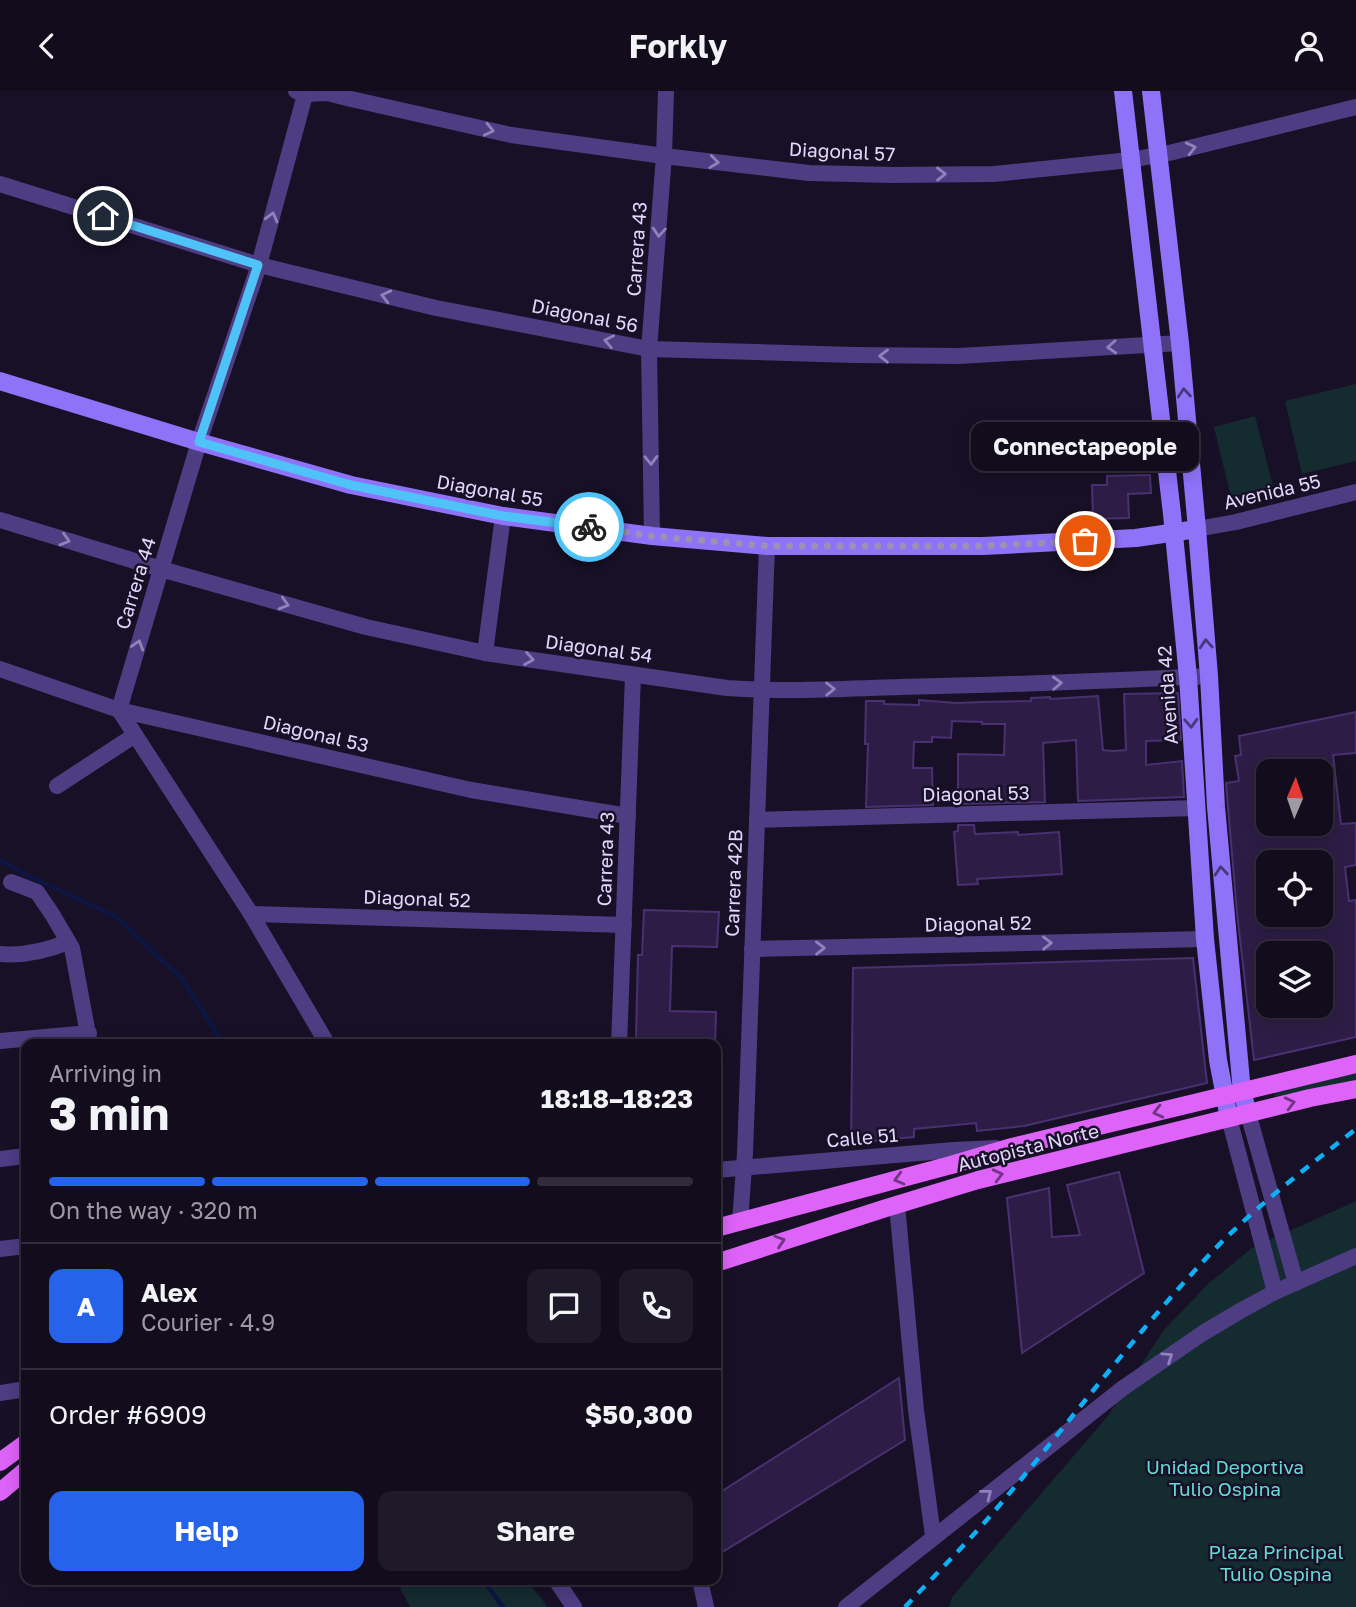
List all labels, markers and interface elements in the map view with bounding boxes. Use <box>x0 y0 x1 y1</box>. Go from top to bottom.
icon: back <box>28 27 66 65</box>
text: Forkly <box>629 27 727 65</box>
icon: person <box>1290 27 1328 65</box>
one-way arrow <box>483 121 495 136</box>
street label: Diagonal 57 <box>788 137 896 165</box>
one-way arrow <box>1185 142 1197 156</box>
one-way arrow <box>709 154 720 169</box>
one-way arrow <box>936 167 947 182</box>
pin <box>73 186 133 246</box>
icon: home <box>84 197 122 235</box>
street label: Carrera 43 <box>621 201 651 297</box>
one-way arrow <box>263 211 278 223</box>
one-way arrow <box>651 227 666 238</box>
one-way arrow <box>380 290 392 304</box>
street label: Diagonal 56 <box>530 293 640 337</box>
one-way arrow <box>603 335 615 350</box>
one-way arrow <box>1106 340 1117 355</box>
one-way arrow <box>879 348 889 364</box>
one-way arrow <box>1177 387 1192 398</box>
callout: Connectapeople <box>971 422 1199 471</box>
text: Connectapeople <box>993 432 1177 460</box>
one-way arrow <box>643 455 659 465</box>
street label: Diagonal 55 <box>435 469 545 511</box>
street label: Avenida 55 <box>1221 469 1323 513</box>
courier <box>554 492 624 562</box>
icon: bike <box>570 508 608 546</box>
pin <box>1055 511 1115 571</box>
icon: bag <box>1066 522 1104 560</box>
one-way arrow <box>59 532 71 547</box>
street label: Carrera 44 <box>110 534 160 632</box>
one-way arrow <box>278 595 290 610</box>
street label: Diagonal 54 <box>544 629 654 667</box>
one-way arrow <box>1199 638 1214 649</box>
one-way arrow <box>130 639 145 651</box>
street label: Avenida 42 <box>1152 645 1182 745</box>
one-way arrow <box>523 651 535 666</box>
one-way arrow <box>1052 675 1063 690</box>
one-way arrow <box>825 681 836 697</box>
street label: Diagonal 53 <box>261 710 371 756</box>
one-way arrow <box>1183 718 1198 729</box>
north arrow <box>1256 759 1334 837</box>
map controls <box>1256 759 1333 1018</box>
street label: Diagonal 53 <box>922 781 1030 805</box>
street label: Carrera 43 <box>592 811 618 907</box>
street label: Carrera 42B <box>720 829 746 937</box>
button: locate <box>1256 850 1333 927</box>
one-way arrow <box>1214 865 1229 876</box>
street label: Diagonal 52 <box>363 885 471 911</box>
street label: Diagonal 52 <box>924 911 1032 935</box>
one-way arrow <box>1042 935 1053 950</box>
one-way arrow <box>815 940 826 955</box>
button: layers <box>1256 941 1333 1018</box>
text: Arriving in <box>49 1059 162 1087</box>
text: 18:18–18:23 <box>541 1083 693 1114</box>
text: 3 min <box>49 1085 169 1140</box>
one-way arrow <box>1284 1097 1296 1111</box>
one-way arrow <box>1152 1104 1164 1118</box>
street label: Autopista Norte <box>955 1118 1101 1176</box>
street label: Calle 51 <box>825 1122 899 1152</box>
one-way arrow <box>992 1169 1004 1183</box>
one-way arrow <box>893 1171 905 1185</box>
text: On the way · 320 m <box>49 1196 258 1224</box>
one-way arrow <box>774 1235 786 1249</box>
button: chat <box>527 1269 601 1343</box>
button: phone <box>619 1269 693 1343</box>
text: Alex <box>141 1277 198 1308</box>
text: A <box>77 1291 95 1322</box>
text: Courier · 4.9 <box>141 1308 275 1336</box>
one-way arrow <box>1160 1353 1173 1365</box>
text: Order #6909 <box>49 1399 207 1430</box>
text: $50,300 <box>585 1399 693 1430</box>
park label: Unidad Deportiva Tulio Ospina <box>1146 1455 1304 1500</box>
one-way arrow <box>979 1490 991 1503</box>
button: Help <box>49 1491 364 1571</box>
button: Share <box>378 1491 693 1571</box>
park label: Plaza Principal Tulio Ospina <box>1208 1540 1344 1585</box>

